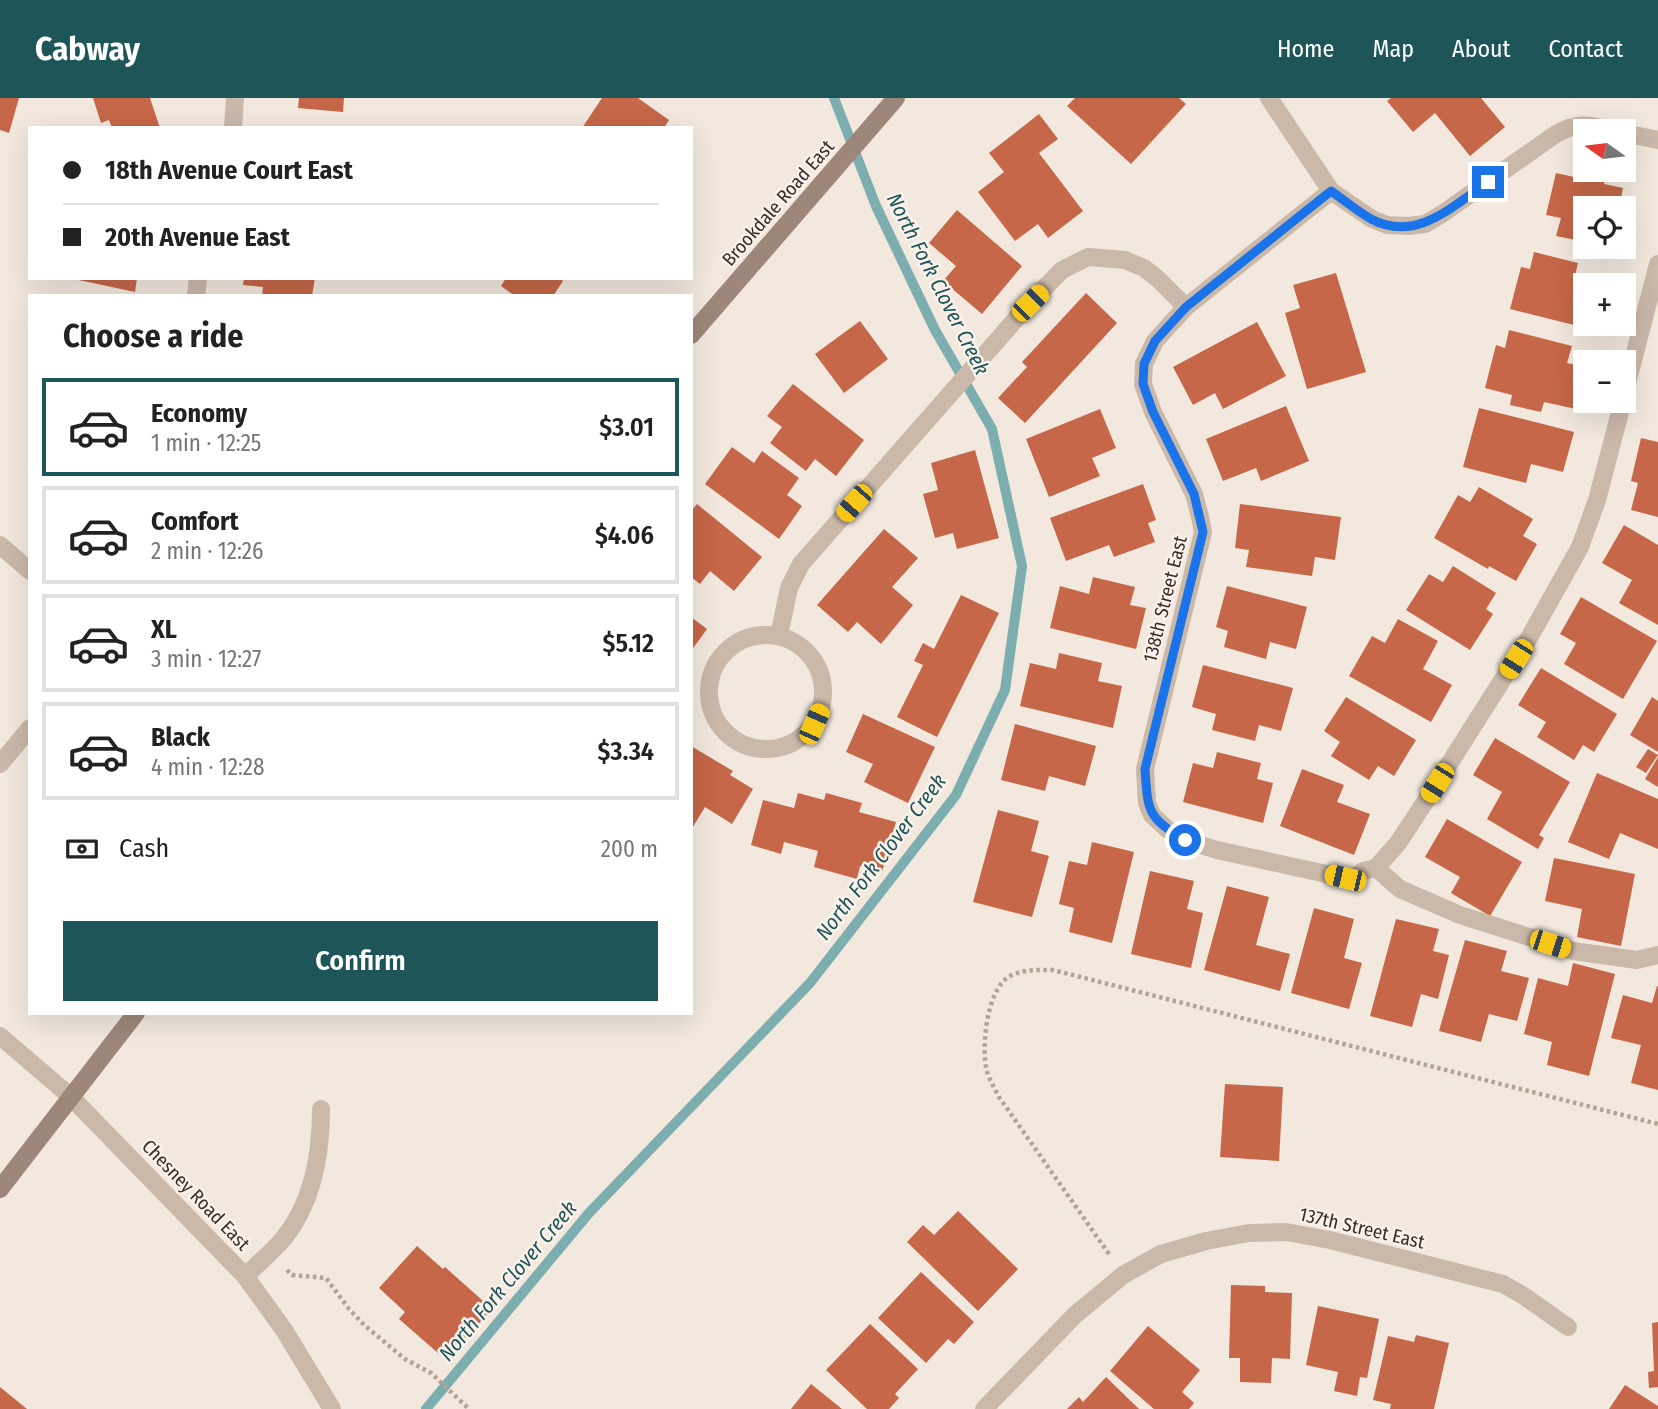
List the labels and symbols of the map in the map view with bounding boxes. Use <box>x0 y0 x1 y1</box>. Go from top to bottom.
north arrow <box>1573 119 1636 182</box>
street label: Brookdale Road East <box>717 135 839 271</box>
route end <box>1472 166 1504 198</box>
water label: North Fork Clover Creek <box>881 189 995 379</box>
car <box>1008 281 1053 325</box>
car <box>833 480 876 526</box>
street label: 138th Street East <box>1138 533 1192 665</box>
car <box>1496 636 1537 682</box>
car <box>796 701 833 747</box>
car <box>1417 760 1458 806</box>
water label: North Fork Clover Creek <box>810 769 952 945</box>
route start <box>1169 824 1201 856</box>
car <box>1323 863 1368 893</box>
car <box>1527 928 1574 960</box>
street label: Chesney Road East <box>137 1135 255 1256</box>
water label: North Fork Clover Creek <box>434 1196 582 1366</box>
street label: 137th Street East <box>1297 1202 1428 1254</box>

